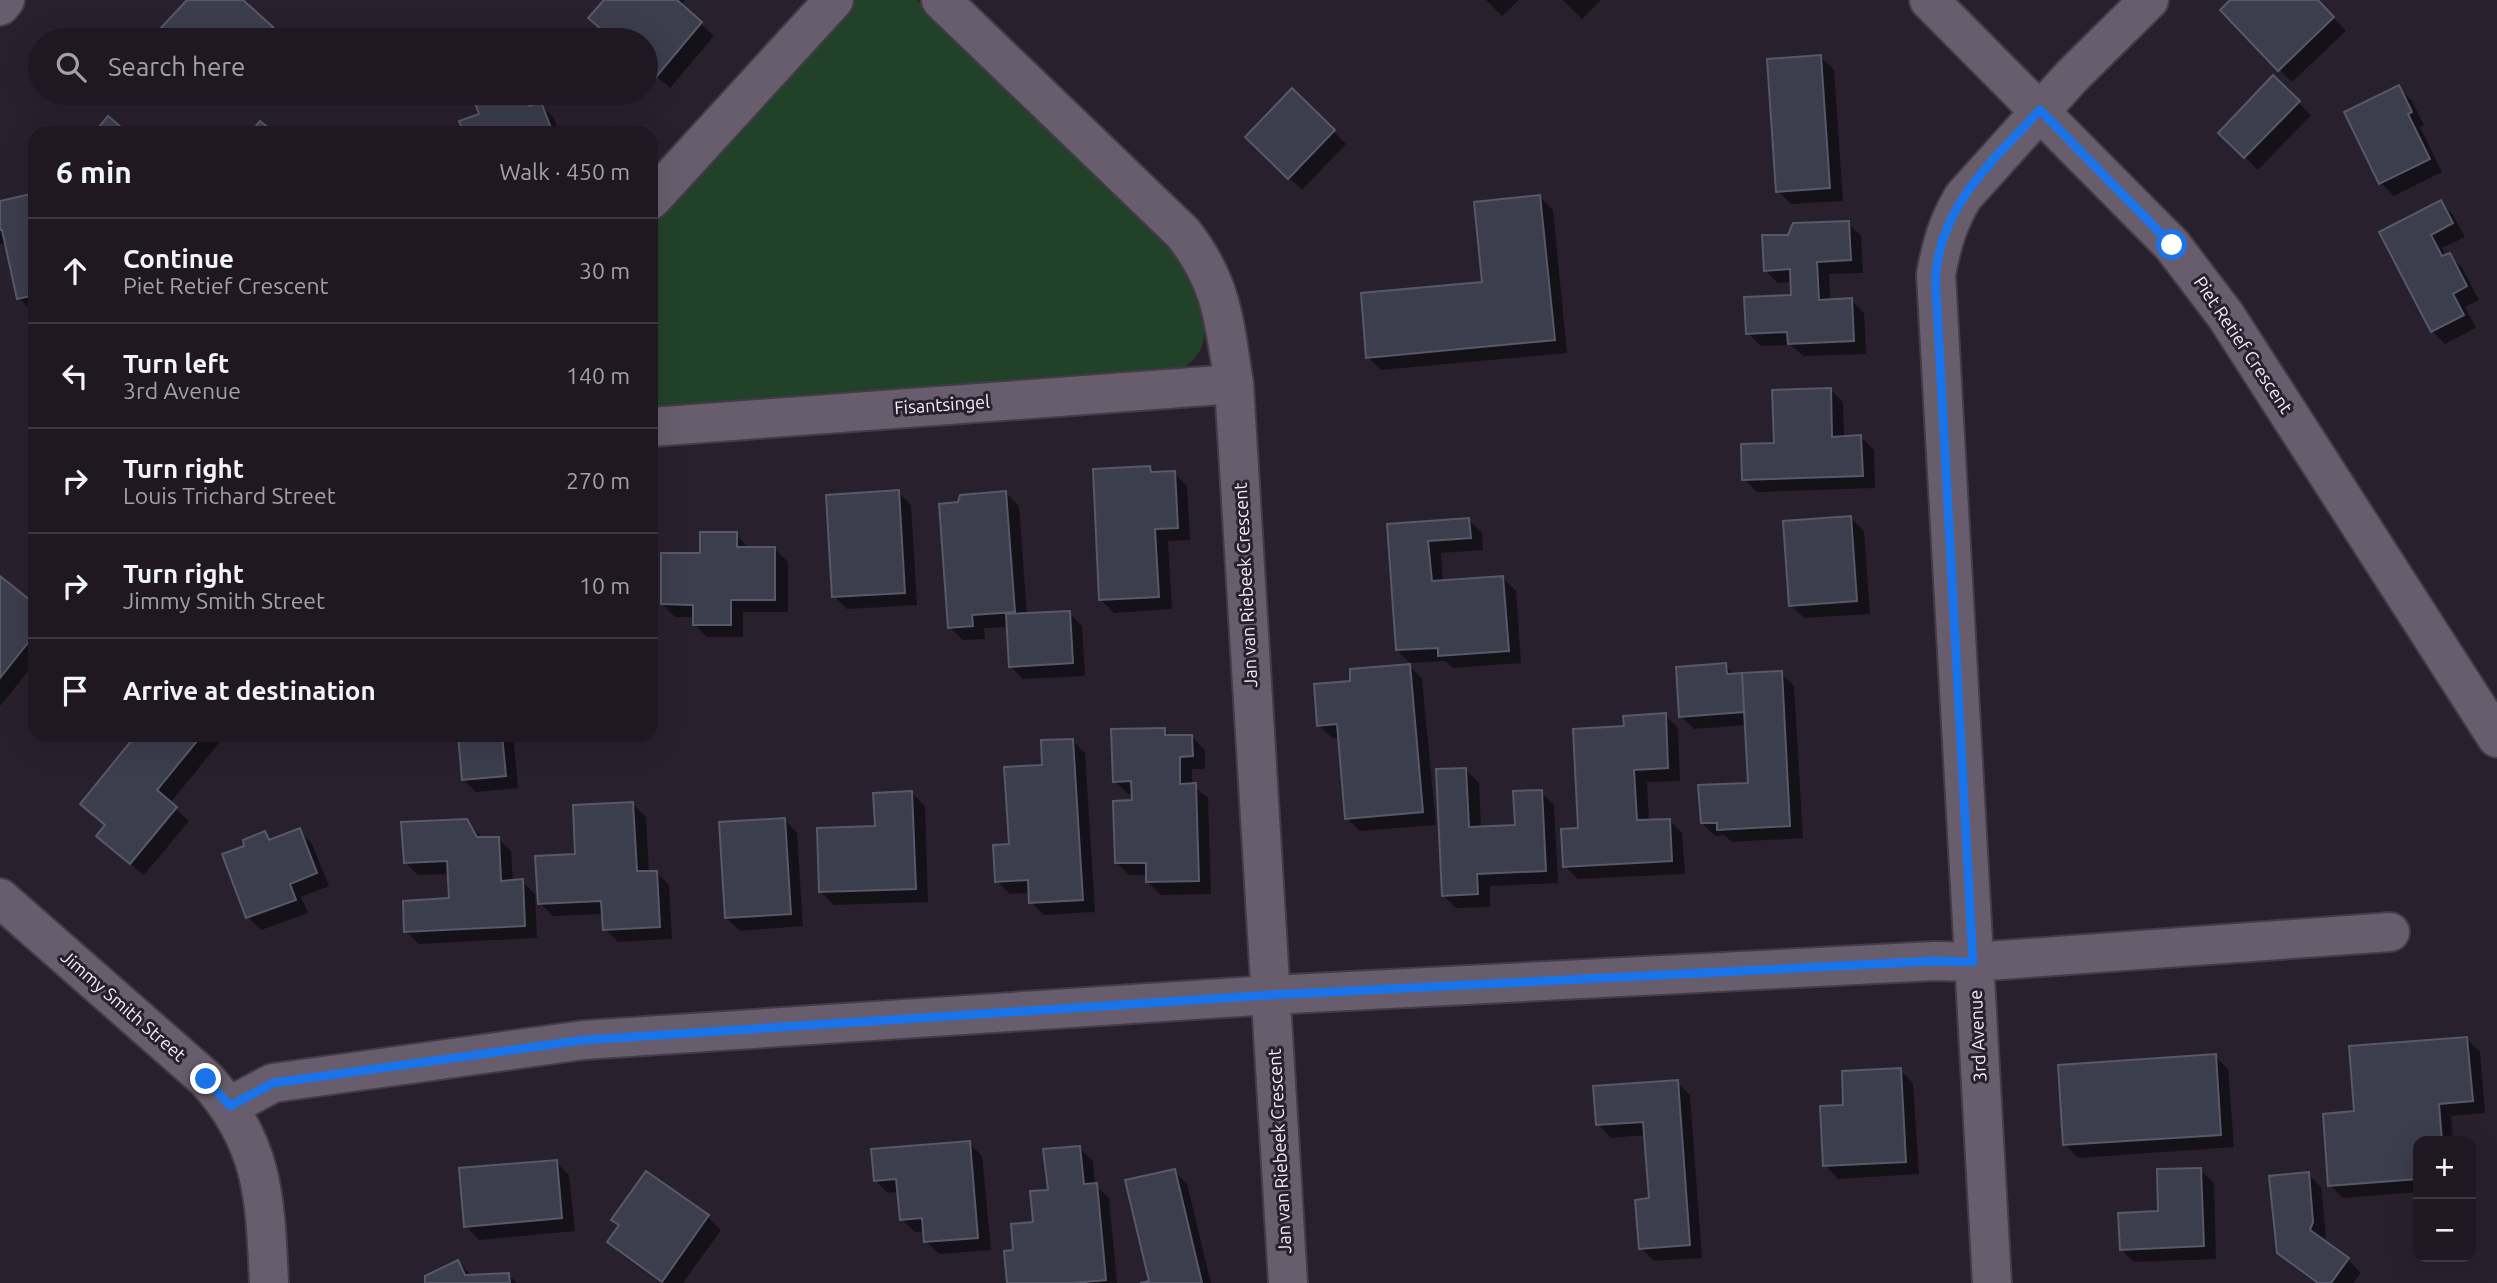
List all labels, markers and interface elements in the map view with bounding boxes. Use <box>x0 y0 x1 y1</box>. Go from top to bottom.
search box <box>28 28 658 105</box>
icon: search <box>52 48 90 86</box>
text: Search here <box>108 52 245 81</box>
text: 6 min <box>56 155 132 189</box>
text: Walk · 450 m <box>499 159 630 184</box>
route start <box>2156 229 2187 260</box>
text: Continue <box>123 244 234 273</box>
icon: ahead <box>56 252 94 290</box>
text: 30 m <box>579 258 630 283</box>
street label: Piet Retief Crescent <box>2191 272 2297 417</box>
text: Piet Retief Crescent <box>123 273 329 298</box>
text: Turn left <box>123 349 229 378</box>
icon: left <box>56 357 94 395</box>
text: 140 m <box>566 363 630 388</box>
text: 3rd Avenue <box>123 378 241 403</box>
street label: Fisantsingel <box>893 391 991 417</box>
text: Turn right <box>123 454 244 483</box>
icon: right <box>56 462 94 500</box>
text: 270 m <box>566 468 630 493</box>
street label: Jan van Riebeek Crescent <box>1230 482 1260 688</box>
text: Louis Trichard Street <box>123 483 336 508</box>
text: Turn right <box>123 559 244 588</box>
icon: right <box>56 567 94 605</box>
text: 10 m <box>579 573 630 598</box>
text: Jimmy Smith Street <box>123 588 325 613</box>
icon: arrive <box>56 672 94 710</box>
text: Arrive at destination <box>123 676 376 705</box>
street label: Jimmy Smith Street <box>57 946 190 1065</box>
street label: 3rd Avenue <box>1965 989 1989 1083</box>
street label: Jan van Riebeek Crescent <box>1264 1048 1294 1254</box>
route end <box>190 1063 221 1094</box>
map controls <box>2413 1136 2476 1262</box>
button: + <box>2413 1136 2476 1199</box>
button: − <box>2413 1199 2476 1262</box>

